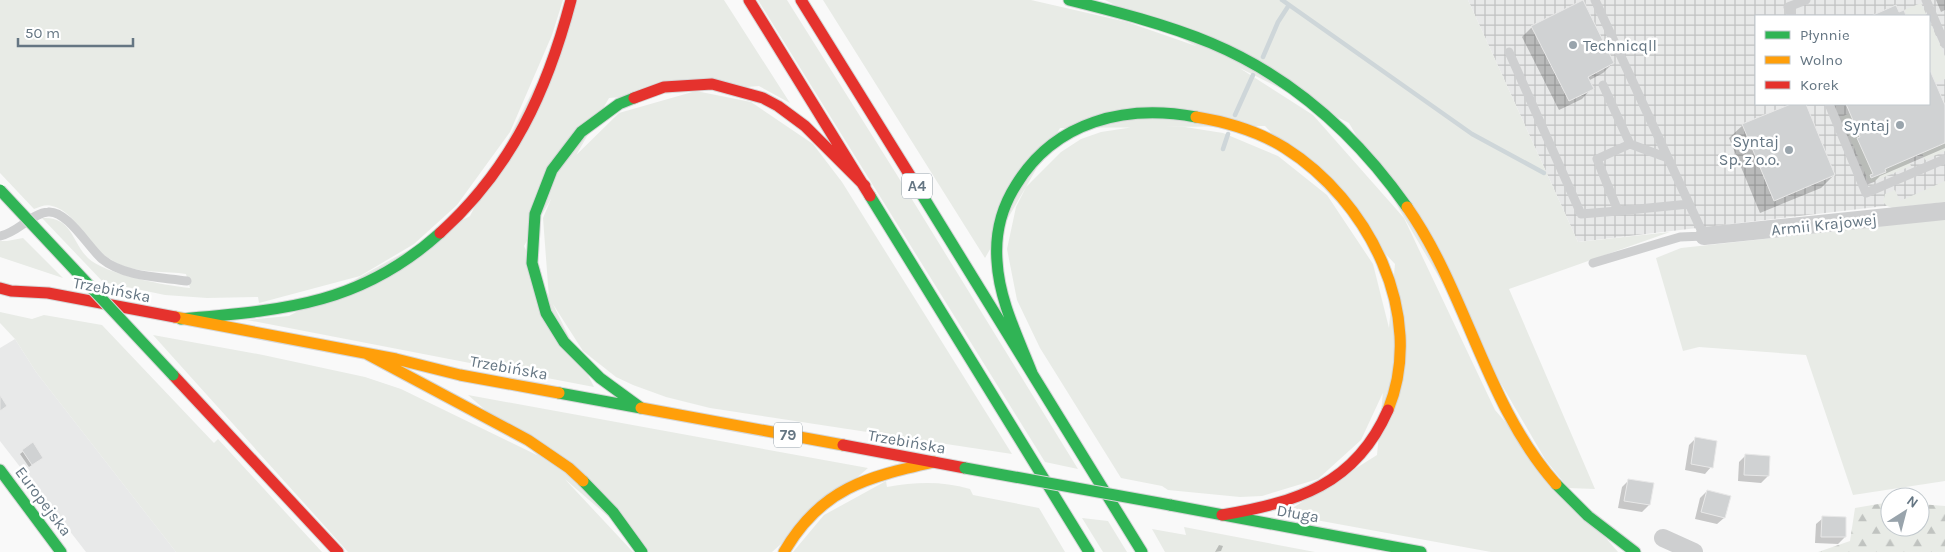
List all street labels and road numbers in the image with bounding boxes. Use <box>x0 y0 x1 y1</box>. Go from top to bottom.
road number: A4 <box>902 174 932 198</box>
street label: Armii Krajowej <box>1770 209 1878 239</box>
street label: Trzebińska <box>72 273 152 306</box>
street label: Trzebińska <box>469 351 549 384</box>
road number: 79 <box>774 422 802 448</box>
street label: Trzebińska <box>867 425 947 458</box>
street label: Europejska <box>11 463 76 540</box>
street label: Długa <box>1275 500 1321 527</box>

